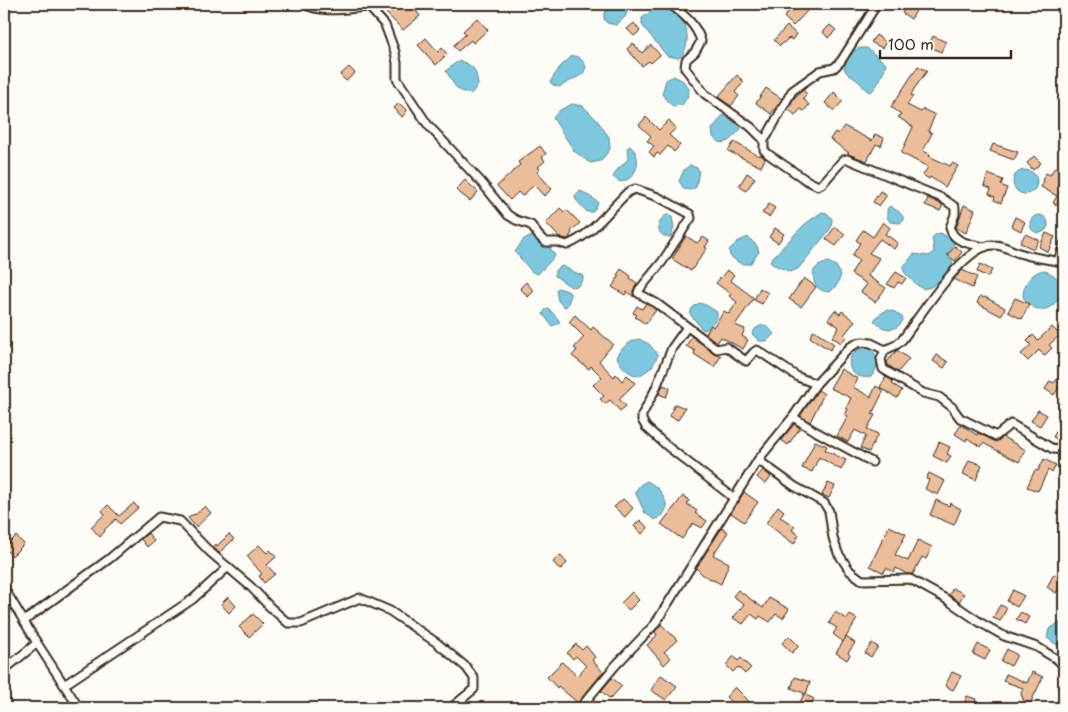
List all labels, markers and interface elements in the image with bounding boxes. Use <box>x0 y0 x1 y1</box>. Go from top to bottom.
scale bar <box>880 28 1012 60</box>
text: 100 m <box>888 32 934 55</box>

